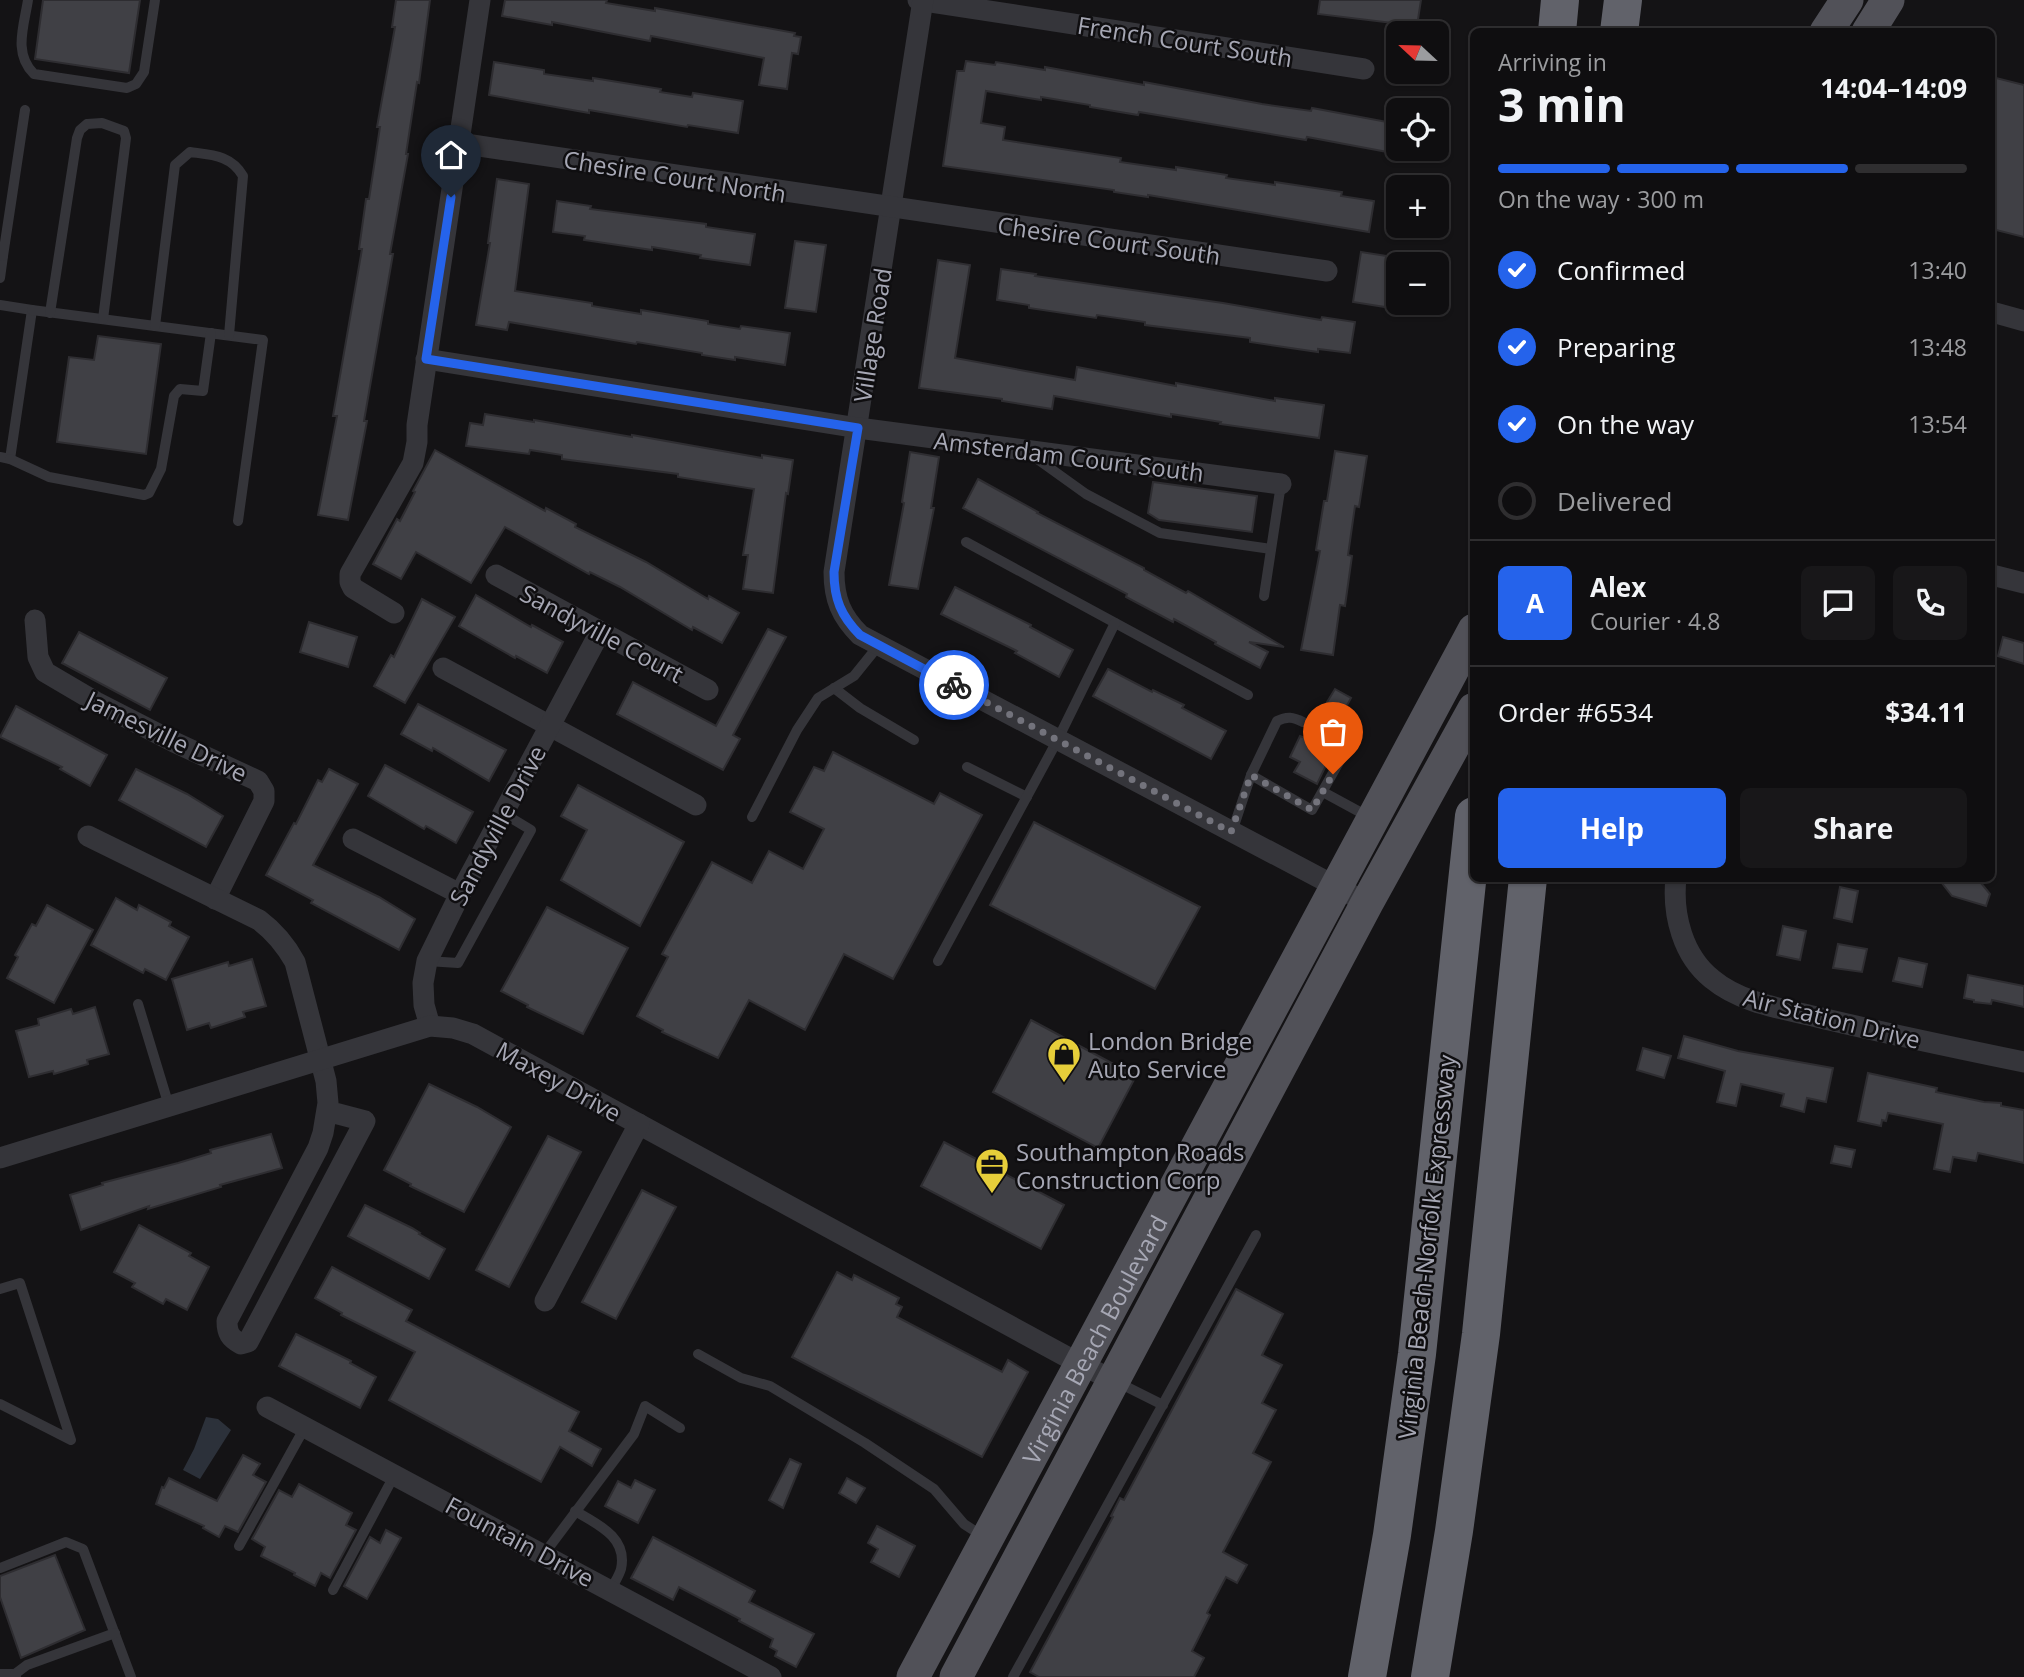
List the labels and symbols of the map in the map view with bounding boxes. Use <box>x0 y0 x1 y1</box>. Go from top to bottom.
street label: French Court South <box>1075 8 1295 74</box>
north arrow <box>1386 21 1449 84</box>
pin <box>421 125 481 197</box>
street label: Chesire Court North <box>561 142 789 210</box>
street label: Chesire Court South <box>995 208 1223 272</box>
street label: Village Road <box>845 265 899 405</box>
street label: Amsterdam Court South <box>932 423 1206 489</box>
street label: Sandyville Court <box>515 576 689 690</box>
courier <box>919 650 989 720</box>
street label: Jamesville Drive <box>79 682 253 789</box>
pin <box>1303 702 1363 774</box>
street label: Sandyville Drive <box>441 739 553 911</box>
street label: Air Station Drive <box>1740 980 1924 1056</box>
place label: London Bridge Auto Service <box>1088 1024 1252 1085</box>
street label: Maxey Drive <box>491 1033 627 1129</box>
shop icon: London Bridge Auto Service <box>1045 1035 1083 1084</box>
street label: Virginia Beach-Norfolk Expressway <box>1389 1052 1463 1441</box>
place label: Southampton Roads Construction Corp <box>1016 1135 1244 1196</box>
office icon: Southampton Roads Construction Corp <box>973 1146 1011 1195</box>
street label: Virginia Beach Boulevard <box>1014 1209 1174 1470</box>
street label: Fountain Drive <box>440 1488 600 1594</box>

